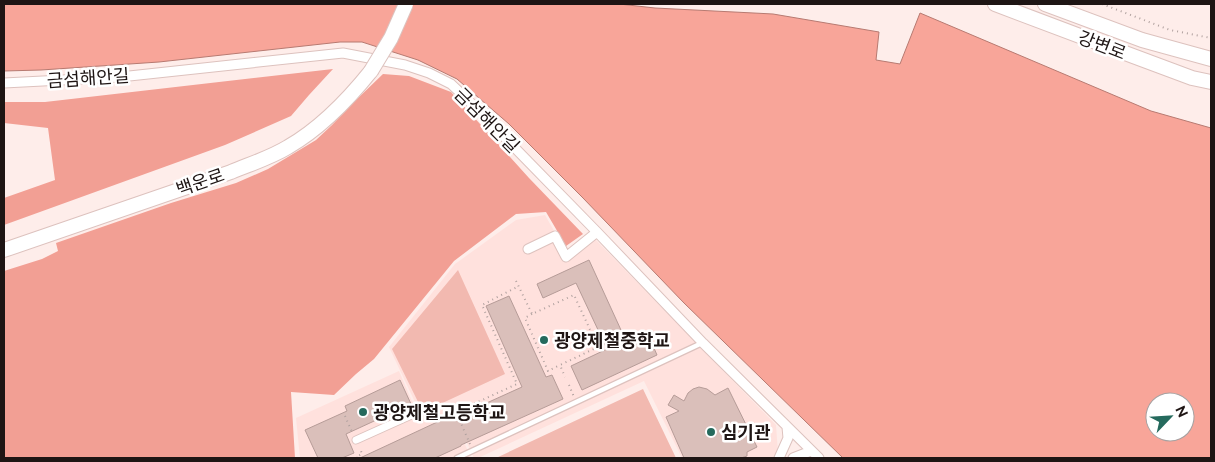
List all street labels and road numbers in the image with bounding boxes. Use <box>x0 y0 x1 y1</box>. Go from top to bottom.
street label: 강변로 <box>1075 26 1129 64</box>
street label: 금섬해안길 <box>46 65 130 91</box>
street label: 금섬해안길 <box>450 83 524 157</box>
street label: 백운로 <box>173 164 227 200</box>

